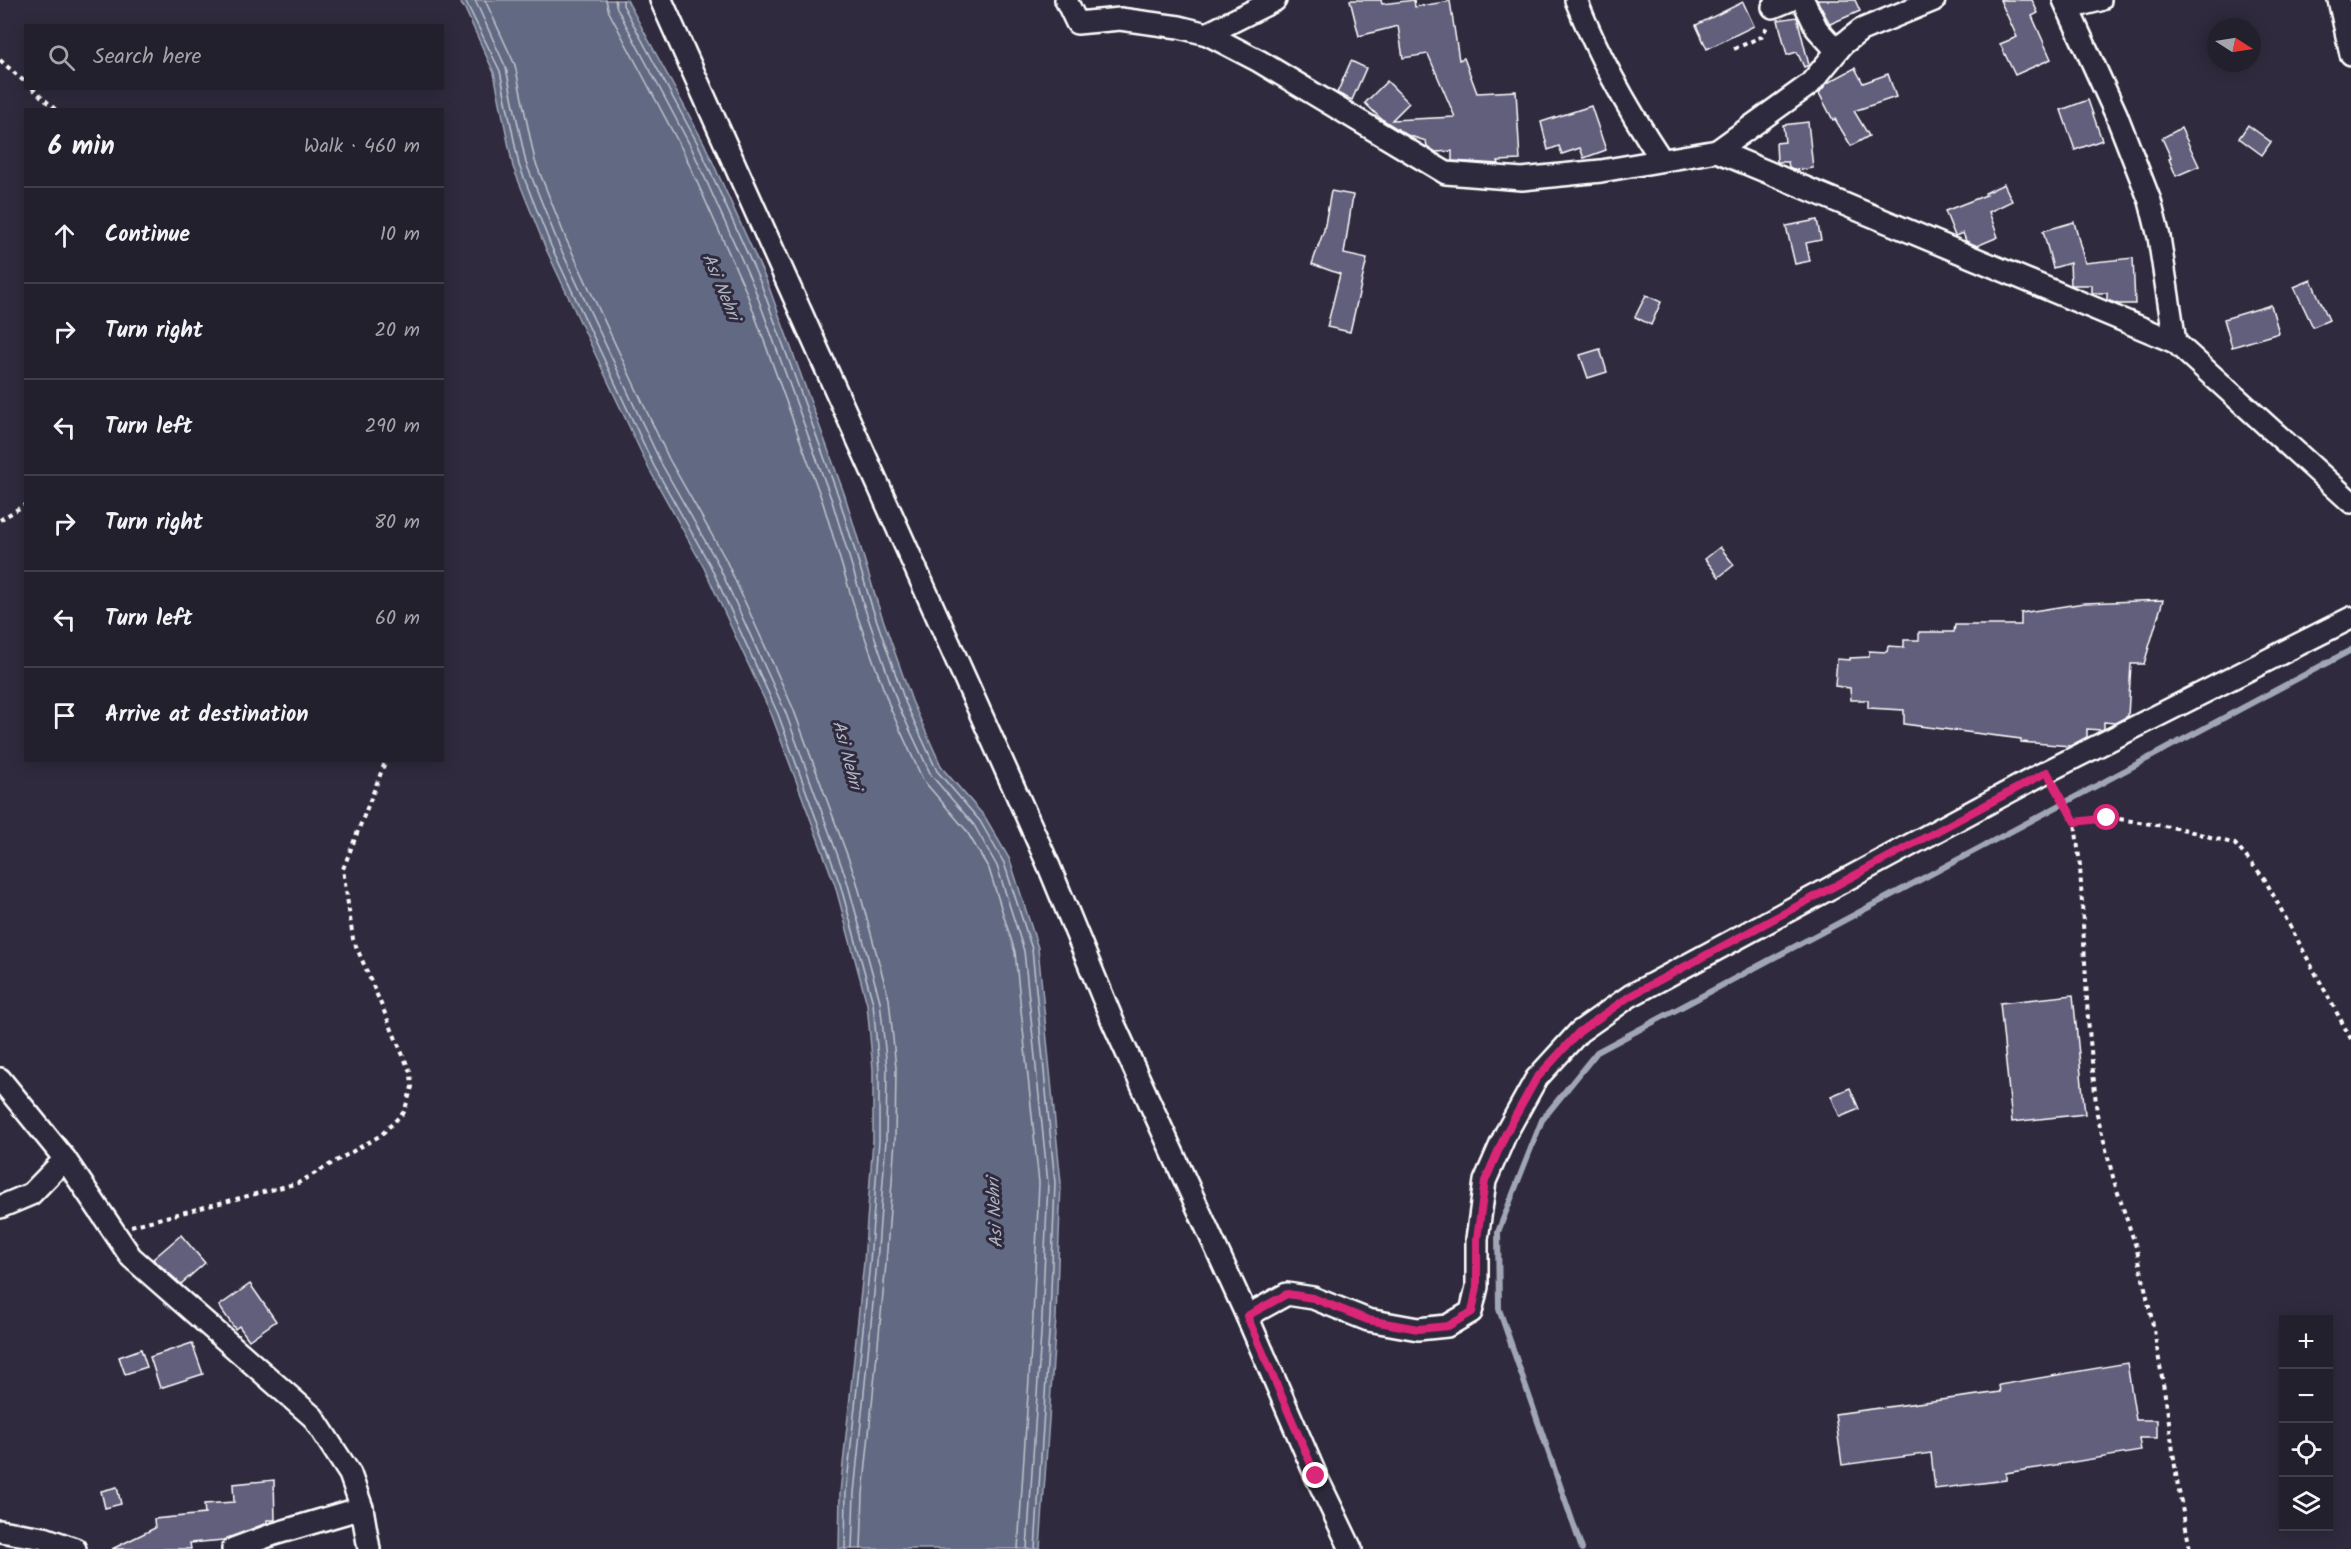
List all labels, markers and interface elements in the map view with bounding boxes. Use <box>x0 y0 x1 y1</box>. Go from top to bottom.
north arrow <box>2207 18 2261 72</box>
search box <box>24 24 444 90</box>
text: Search here <box>93 40 201 75</box>
icon: search <box>45 41 78 74</box>
text: 6 min <box>48 126 115 168</box>
text: Walk · 460 m <box>304 131 420 163</box>
text: Continue <box>105 218 190 253</box>
icon: ahead <box>48 219 81 252</box>
text: 10 m <box>380 219 420 251</box>
water label: Asi Nehri <box>693 249 749 328</box>
text: Turn right <box>105 314 203 349</box>
icon: right <box>48 315 81 348</box>
text: 20 m <box>374 315 420 347</box>
text: Turn left <box>105 410 192 445</box>
icon: left <box>48 411 81 444</box>
text: 290 m <box>365 411 420 443</box>
text: Turn right <box>105 506 203 541</box>
icon: right <box>48 507 81 540</box>
text: 80 m <box>374 507 420 539</box>
text: Turn left <box>105 602 192 637</box>
icon: left <box>48 603 81 636</box>
text: 60 m <box>375 603 420 635</box>
text: Arrive at destination <box>105 698 308 733</box>
icon: arrive <box>48 699 81 732</box>
water label: Asi Nehri <box>823 717 870 796</box>
route start <box>2093 804 2119 830</box>
water label: Asi Nehri <box>979 1173 1012 1249</box>
map controls <box>2279 1315 2333 1531</box>
button: + <box>2279 1315 2333 1369</box>
button: − <box>2279 1369 2333 1423</box>
button: locate <box>2279 1423 2333 1477</box>
route end <box>1302 1462 1328 1488</box>
button: layers <box>2279 1477 2333 1531</box>

